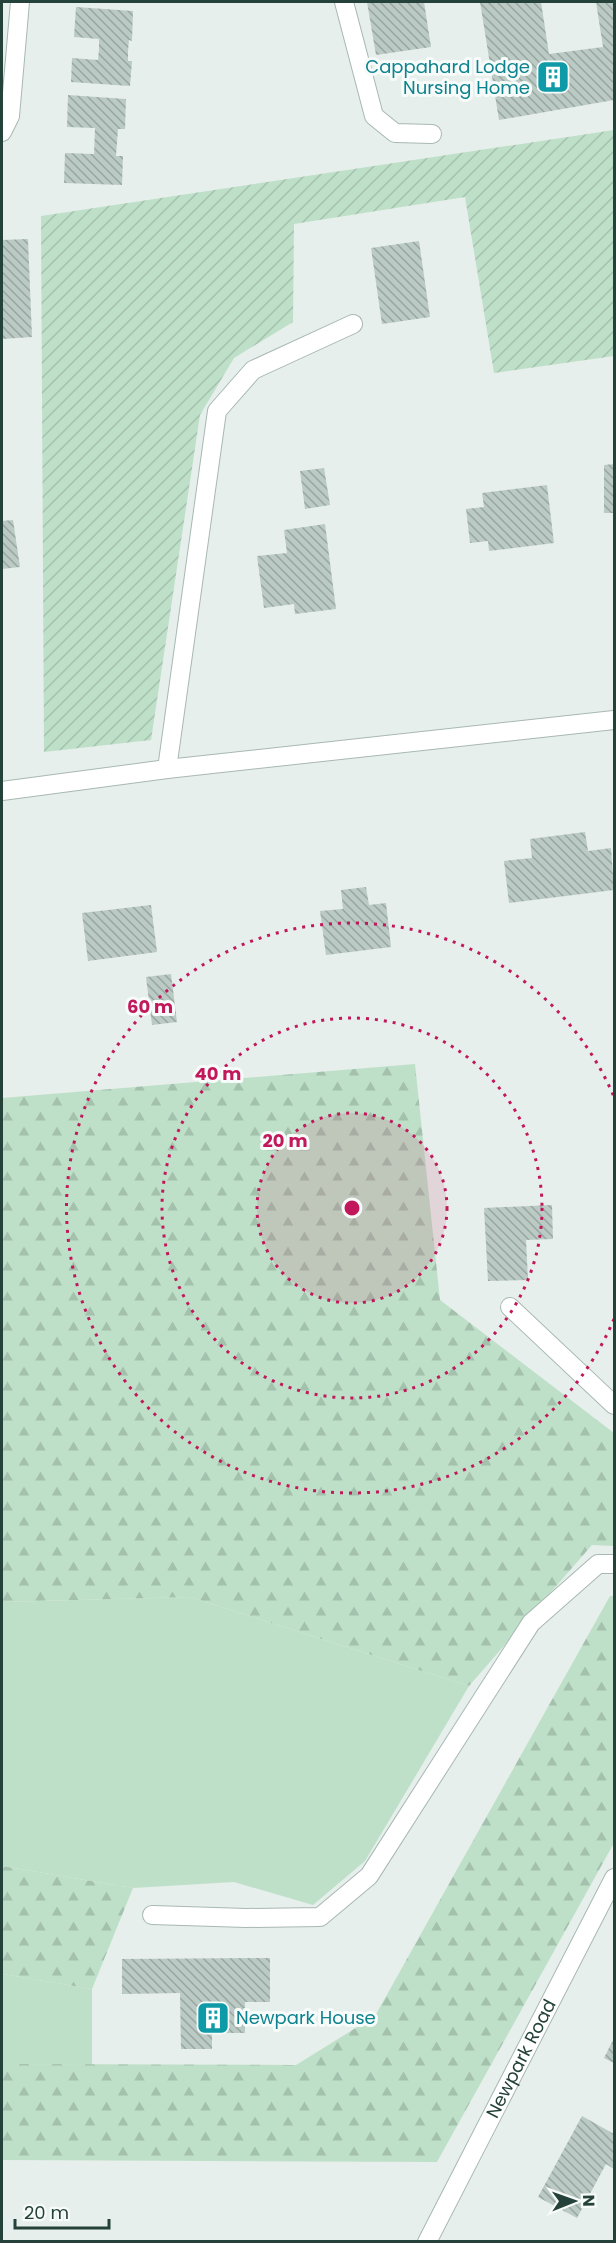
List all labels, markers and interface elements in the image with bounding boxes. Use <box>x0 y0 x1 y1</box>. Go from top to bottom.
place label: Cappahard Lodge Nursing Home <box>365 54 530 100</box>
building icon: Cappahard Lodge Nursing Home <box>535 59 571 95</box>
text: 60 m <box>127 994 173 1019</box>
text: 40 m <box>195 1061 241 1086</box>
text: 20 m <box>263 1128 307 1153</box>
centre of rings <box>342 1198 362 1218</box>
street label: Newpark Road <box>480 1995 562 2122</box>
building icon: Newpark House <box>195 2000 231 2036</box>
place label: Newpark House <box>236 2005 376 2030</box>
north arrow <box>544 2171 604 2231</box>
scale bar <box>15 2192 110 2230</box>
text: N <box>577 2195 600 2207</box>
text: 20 m <box>24 2200 69 2225</box>

